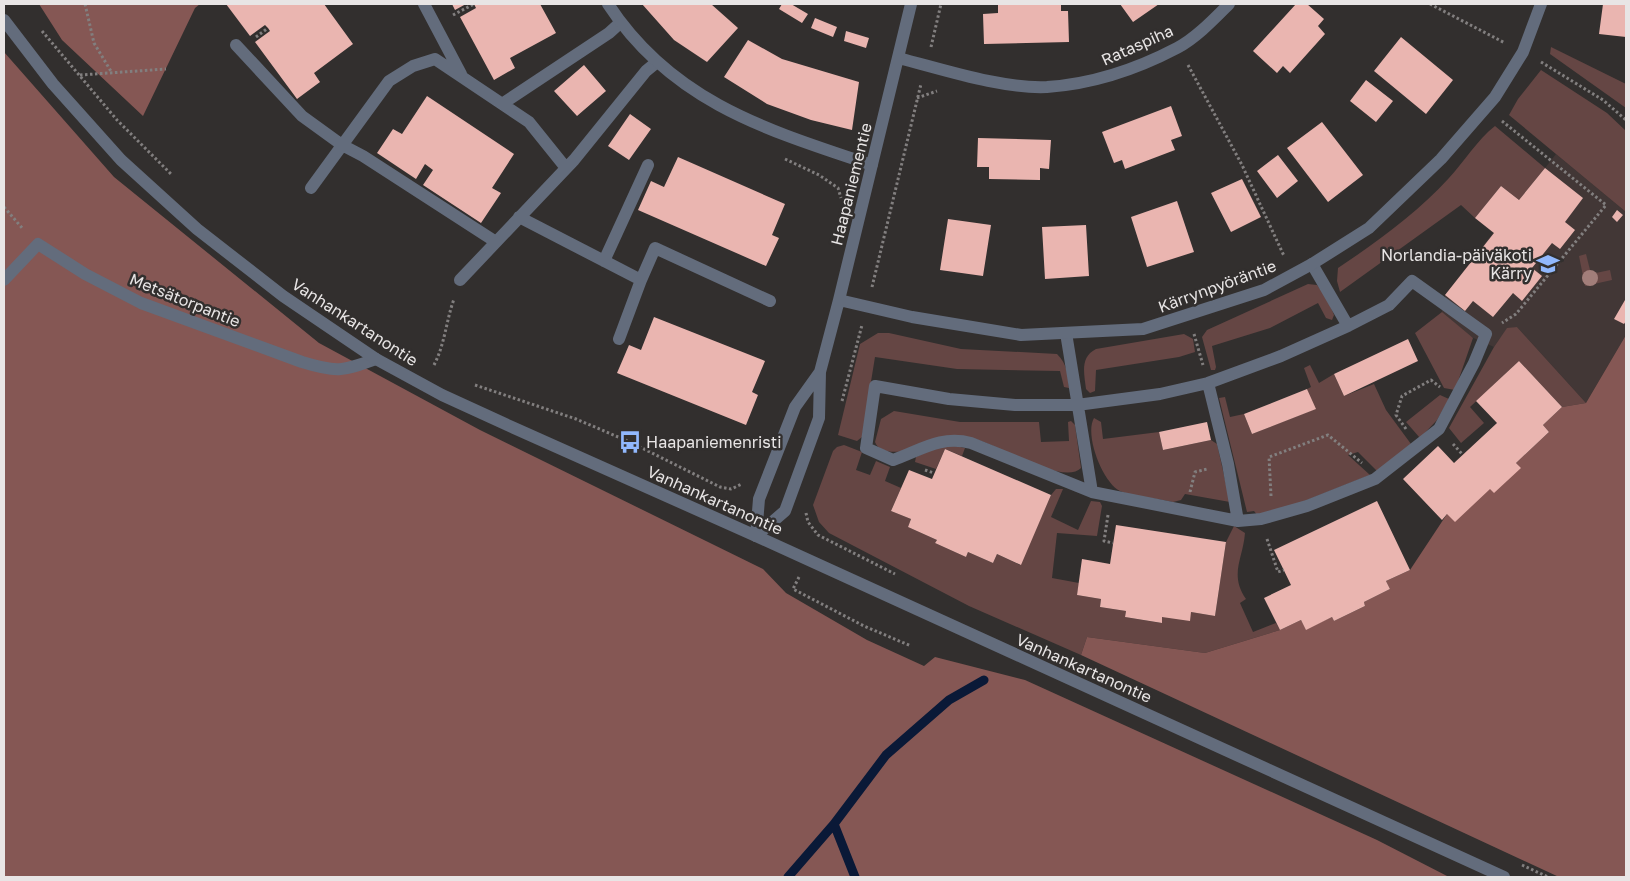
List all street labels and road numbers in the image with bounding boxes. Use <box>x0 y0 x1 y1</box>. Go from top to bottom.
street label: Rataspiha <box>1098 20 1176 70</box>
street label: Haapaniementie <box>826 121 876 247</box>
street label: Kärrynpyöräntie <box>1155 255 1279 317</box>
street label: Metsätorpantie <box>127 269 243 331</box>
street label: Vanhankartanontie <box>288 274 422 370</box>
street label: Vanhankartanontie <box>644 461 786 539</box>
street label: Vanhankartanontie <box>1013 629 1155 707</box>

